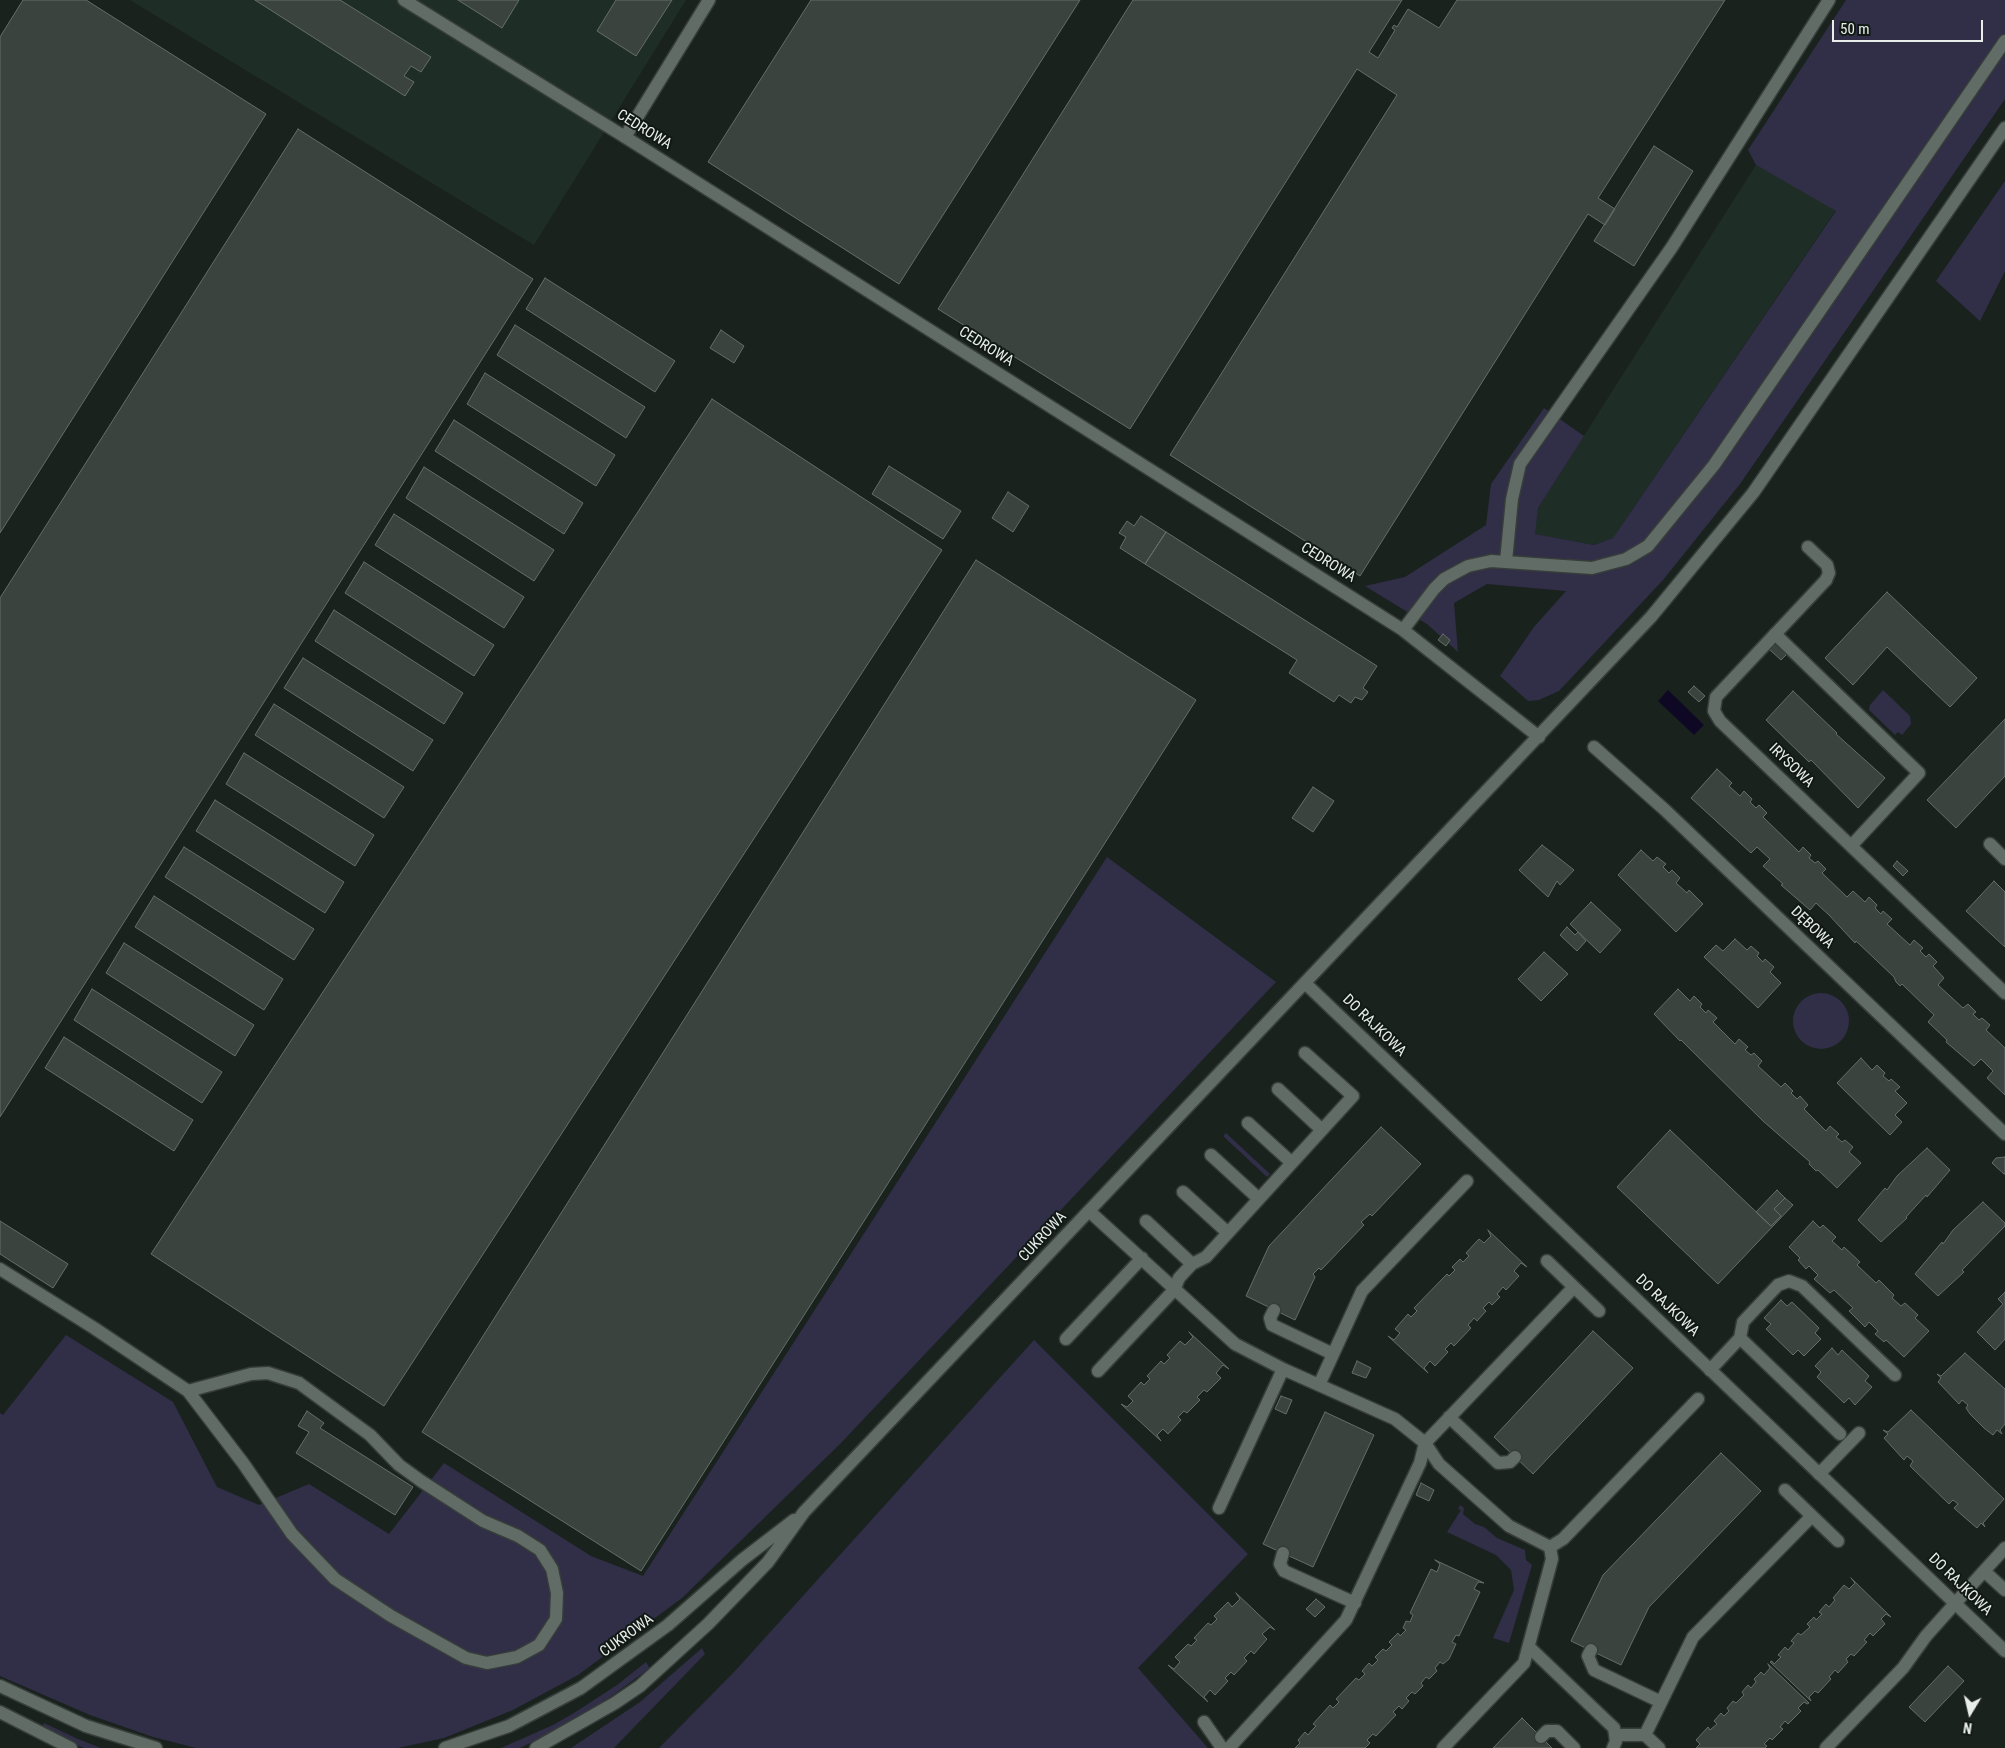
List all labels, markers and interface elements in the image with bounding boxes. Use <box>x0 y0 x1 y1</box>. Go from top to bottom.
scale bar <box>1835 10 1986 42</box>
text: 50 m <box>1840 20 1870 38</box>
street label: CEDROWA <box>613 106 675 154</box>
street label: CEDROWA <box>955 323 1017 371</box>
street label: CEDROWA <box>1297 539 1359 587</box>
street label: IRYSOWA <box>1765 740 1817 792</box>
street label: DĘBOWA <box>1787 903 1837 953</box>
street label: DO RAJKOWA <box>1338 991 1410 1061</box>
street label: CUKROWA <box>1015 1208 1071 1266</box>
street label: DO RAJKOWA <box>1631 1271 1703 1341</box>
street label: DO RAJKOWA <box>1924 1550 1996 1620</box>
street label: CUKROWA <box>597 1611 657 1661</box>
north arrow <box>1945 1688 1995 1738</box>
text: N <box>1962 1719 1973 1736</box>

